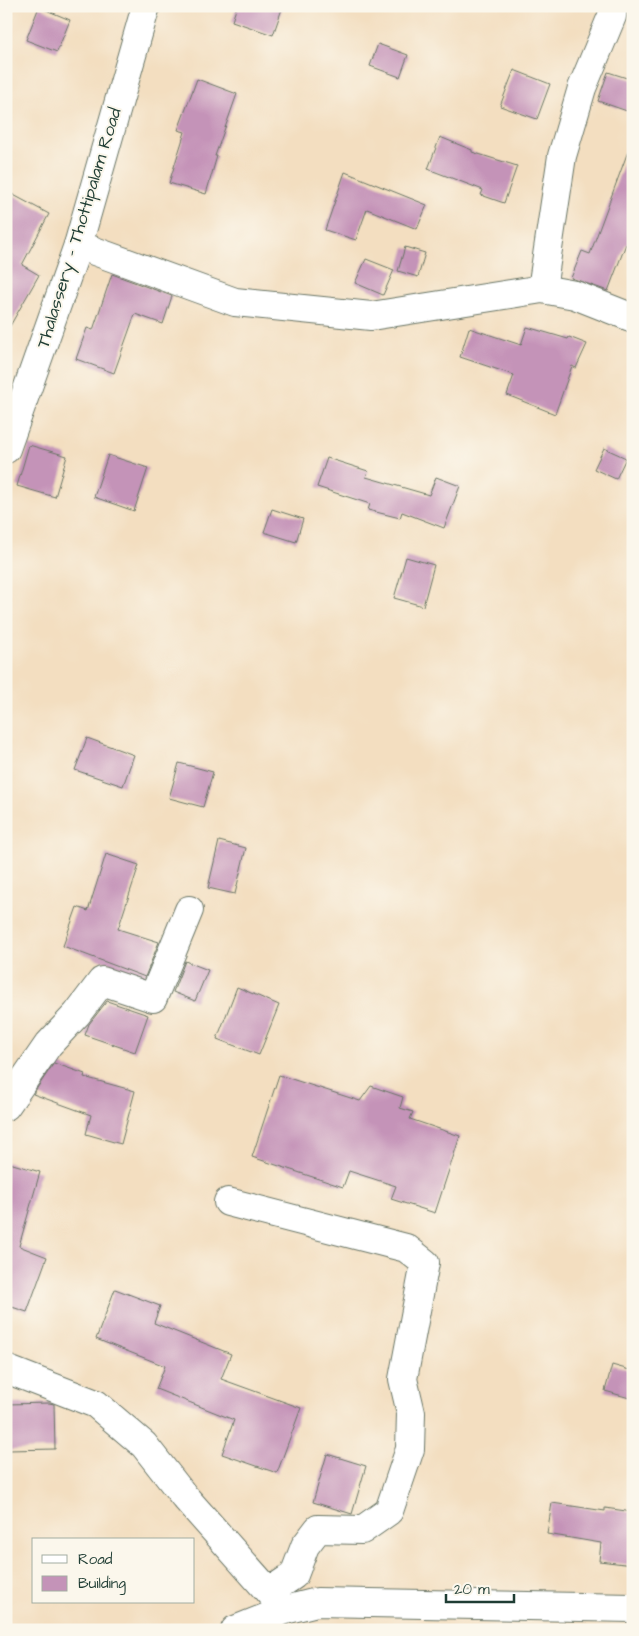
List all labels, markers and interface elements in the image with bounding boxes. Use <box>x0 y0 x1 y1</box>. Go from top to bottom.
street label: Thalassery - Thottipalam Road <box>30 105 128 352</box>
legend <box>32 1538 195 1604</box>
text: Road <box>78 1549 113 1570</box>
scale bar <box>446 1571 514 1603</box>
text: Building <box>78 1573 126 1595</box>
text: 20 m <box>454 1579 490 1600</box>

